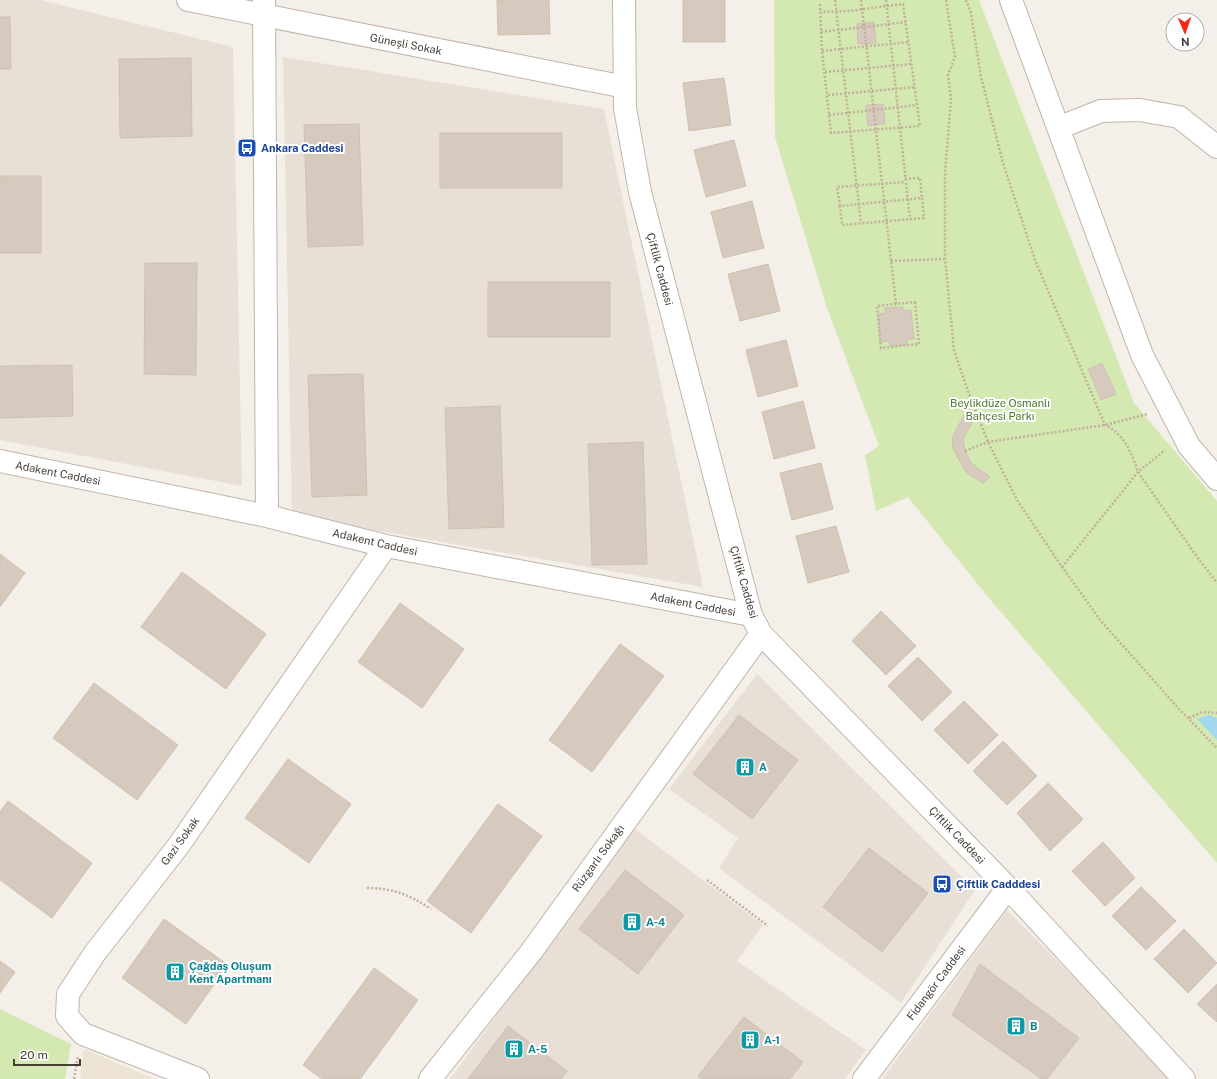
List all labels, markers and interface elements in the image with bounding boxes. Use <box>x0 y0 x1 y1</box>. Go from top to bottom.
north arrow <box>1165 12 1205 52</box>
street label: Güneşli Sokak <box>369 31 443 58</box>
text: N <box>1181 36 1190 48</box>
bus stop icon: Ankara Caddesi <box>236 137 258 159</box>
place label: Ankara Caddesi <box>261 142 344 154</box>
street label: Çiftlik Caddesi <box>644 231 675 307</box>
park label: Beylikdüze Osmanlı Bahçesi Parkı <box>950 397 1050 423</box>
street label: Adakent Caddesi <box>14 459 102 487</box>
street label: Adakent Caddesi <box>331 526 419 558</box>
street label: Çiftlik Caddesi <box>727 544 760 620</box>
street label: Adakent Caddesi <box>649 590 737 618</box>
building icon: A <box>734 756 756 778</box>
place label: A <box>759 761 767 773</box>
street label: Çiftlik Caddesi <box>926 804 987 867</box>
street label: Gazi Sokak <box>158 815 202 867</box>
street label: Rüzgarlı Sokağı <box>570 822 626 894</box>
bus stop icon: Çiftlik Cadddesi <box>931 873 953 895</box>
place label: Çiftlik Cadddesi <box>956 878 1040 891</box>
building icon: A-4 <box>621 911 643 933</box>
place label: A-4 <box>646 916 665 928</box>
street label: Fidangör Caddesi <box>904 944 968 1022</box>
place label: Çağdaş Oluşum Kent Apartmanı <box>189 960 272 985</box>
building icon: Çağdaş Oluşum Kent Apartmanı <box>164 961 186 983</box>
building icon: B <box>1005 1015 1027 1037</box>
place label: B <box>1030 1020 1038 1032</box>
building icon: A-1 <box>739 1029 761 1051</box>
place label: A-1 <box>764 1034 780 1046</box>
building icon: A-5 <box>503 1038 525 1060</box>
scale bar <box>14 1041 80 1067</box>
place label: A-5 <box>528 1043 547 1055</box>
text: 20 m <box>20 1048 48 1062</box>

